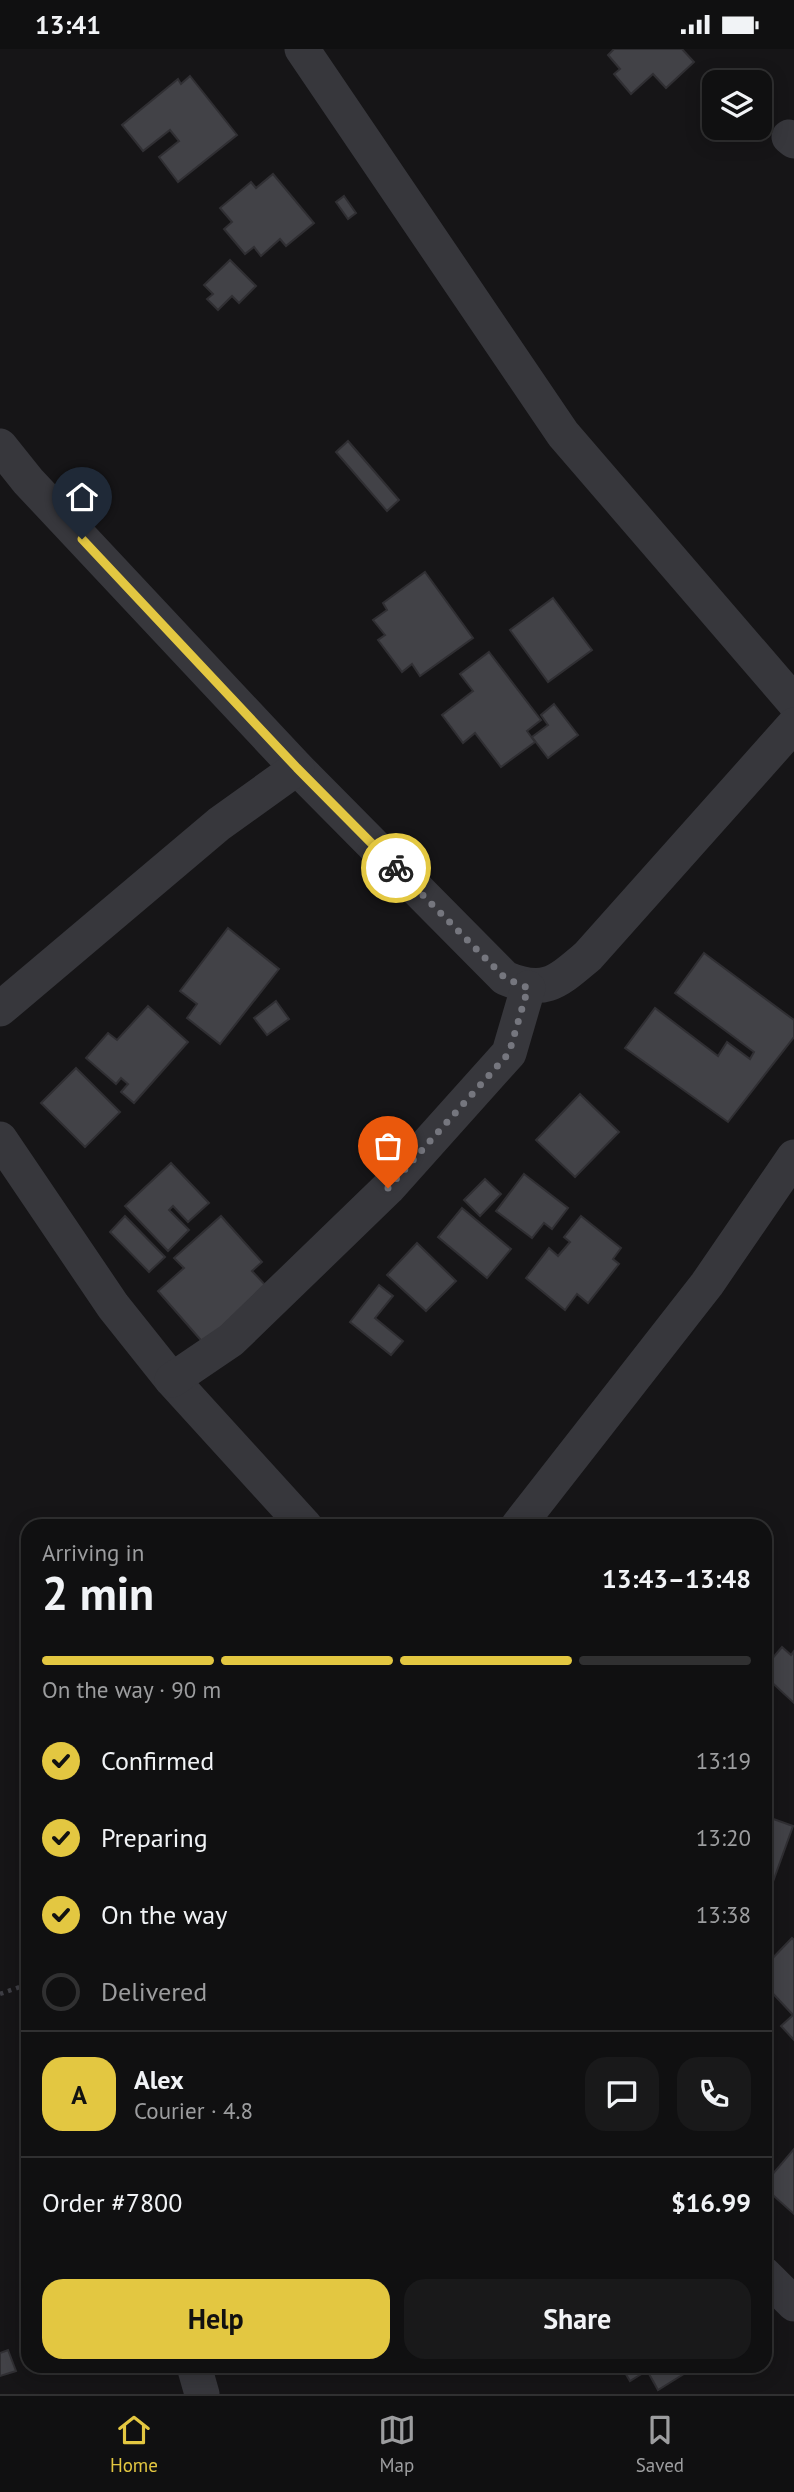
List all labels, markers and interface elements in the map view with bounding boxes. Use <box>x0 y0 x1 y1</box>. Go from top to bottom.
text: 13:41 <box>35 8 101 41</box>
map controls <box>702 70 772 140</box>
button: layers <box>702 70 772 140</box>
pin <box>52 467 112 539</box>
icon: home <box>63 478 101 516</box>
courier <box>361 833 431 903</box>
icon: bike <box>377 849 415 887</box>
pin <box>358 1116 418 1188</box>
icon: bag <box>369 1127 407 1165</box>
text: Arriving in <box>42 1538 144 1567</box>
text: 13:43–13:48 <box>602 1562 751 1595</box>
text: 2 min <box>42 1563 154 1623</box>
text: On the way · 90 m <box>42 1675 221 1704</box>
icon: check <box>42 1742 80 1780</box>
text: Confirmed <box>101 1744 214 1777</box>
text: 13:19 <box>696 1746 751 1775</box>
icon: check <box>42 1819 80 1857</box>
text: Preparing <box>101 1821 208 1854</box>
text: 13:20 <box>696 1823 751 1852</box>
icon: check <box>42 1896 80 1934</box>
text: On the way <box>101 1898 227 1931</box>
text: 13:38 <box>696 1900 751 1929</box>
text: Delivered <box>101 1975 207 2008</box>
button: chat <box>585 2057 659 2131</box>
button: phone <box>677 2057 751 2131</box>
text: Alex <box>134 2063 184 2096</box>
text: A <box>71 2078 87 2111</box>
text: Courier · 4.8 <box>134 2096 253 2125</box>
text: Order #7800 <box>42 2186 182 2219</box>
text: $16.99 <box>671 2186 751 2219</box>
button: Help <box>42 2279 390 2359</box>
button: Share <box>404 2279 751 2359</box>
tab: Home <box>110 2411 158 2477</box>
tab: Map <box>378 2411 416 2477</box>
tab: Saved <box>636 2411 684 2477</box>

